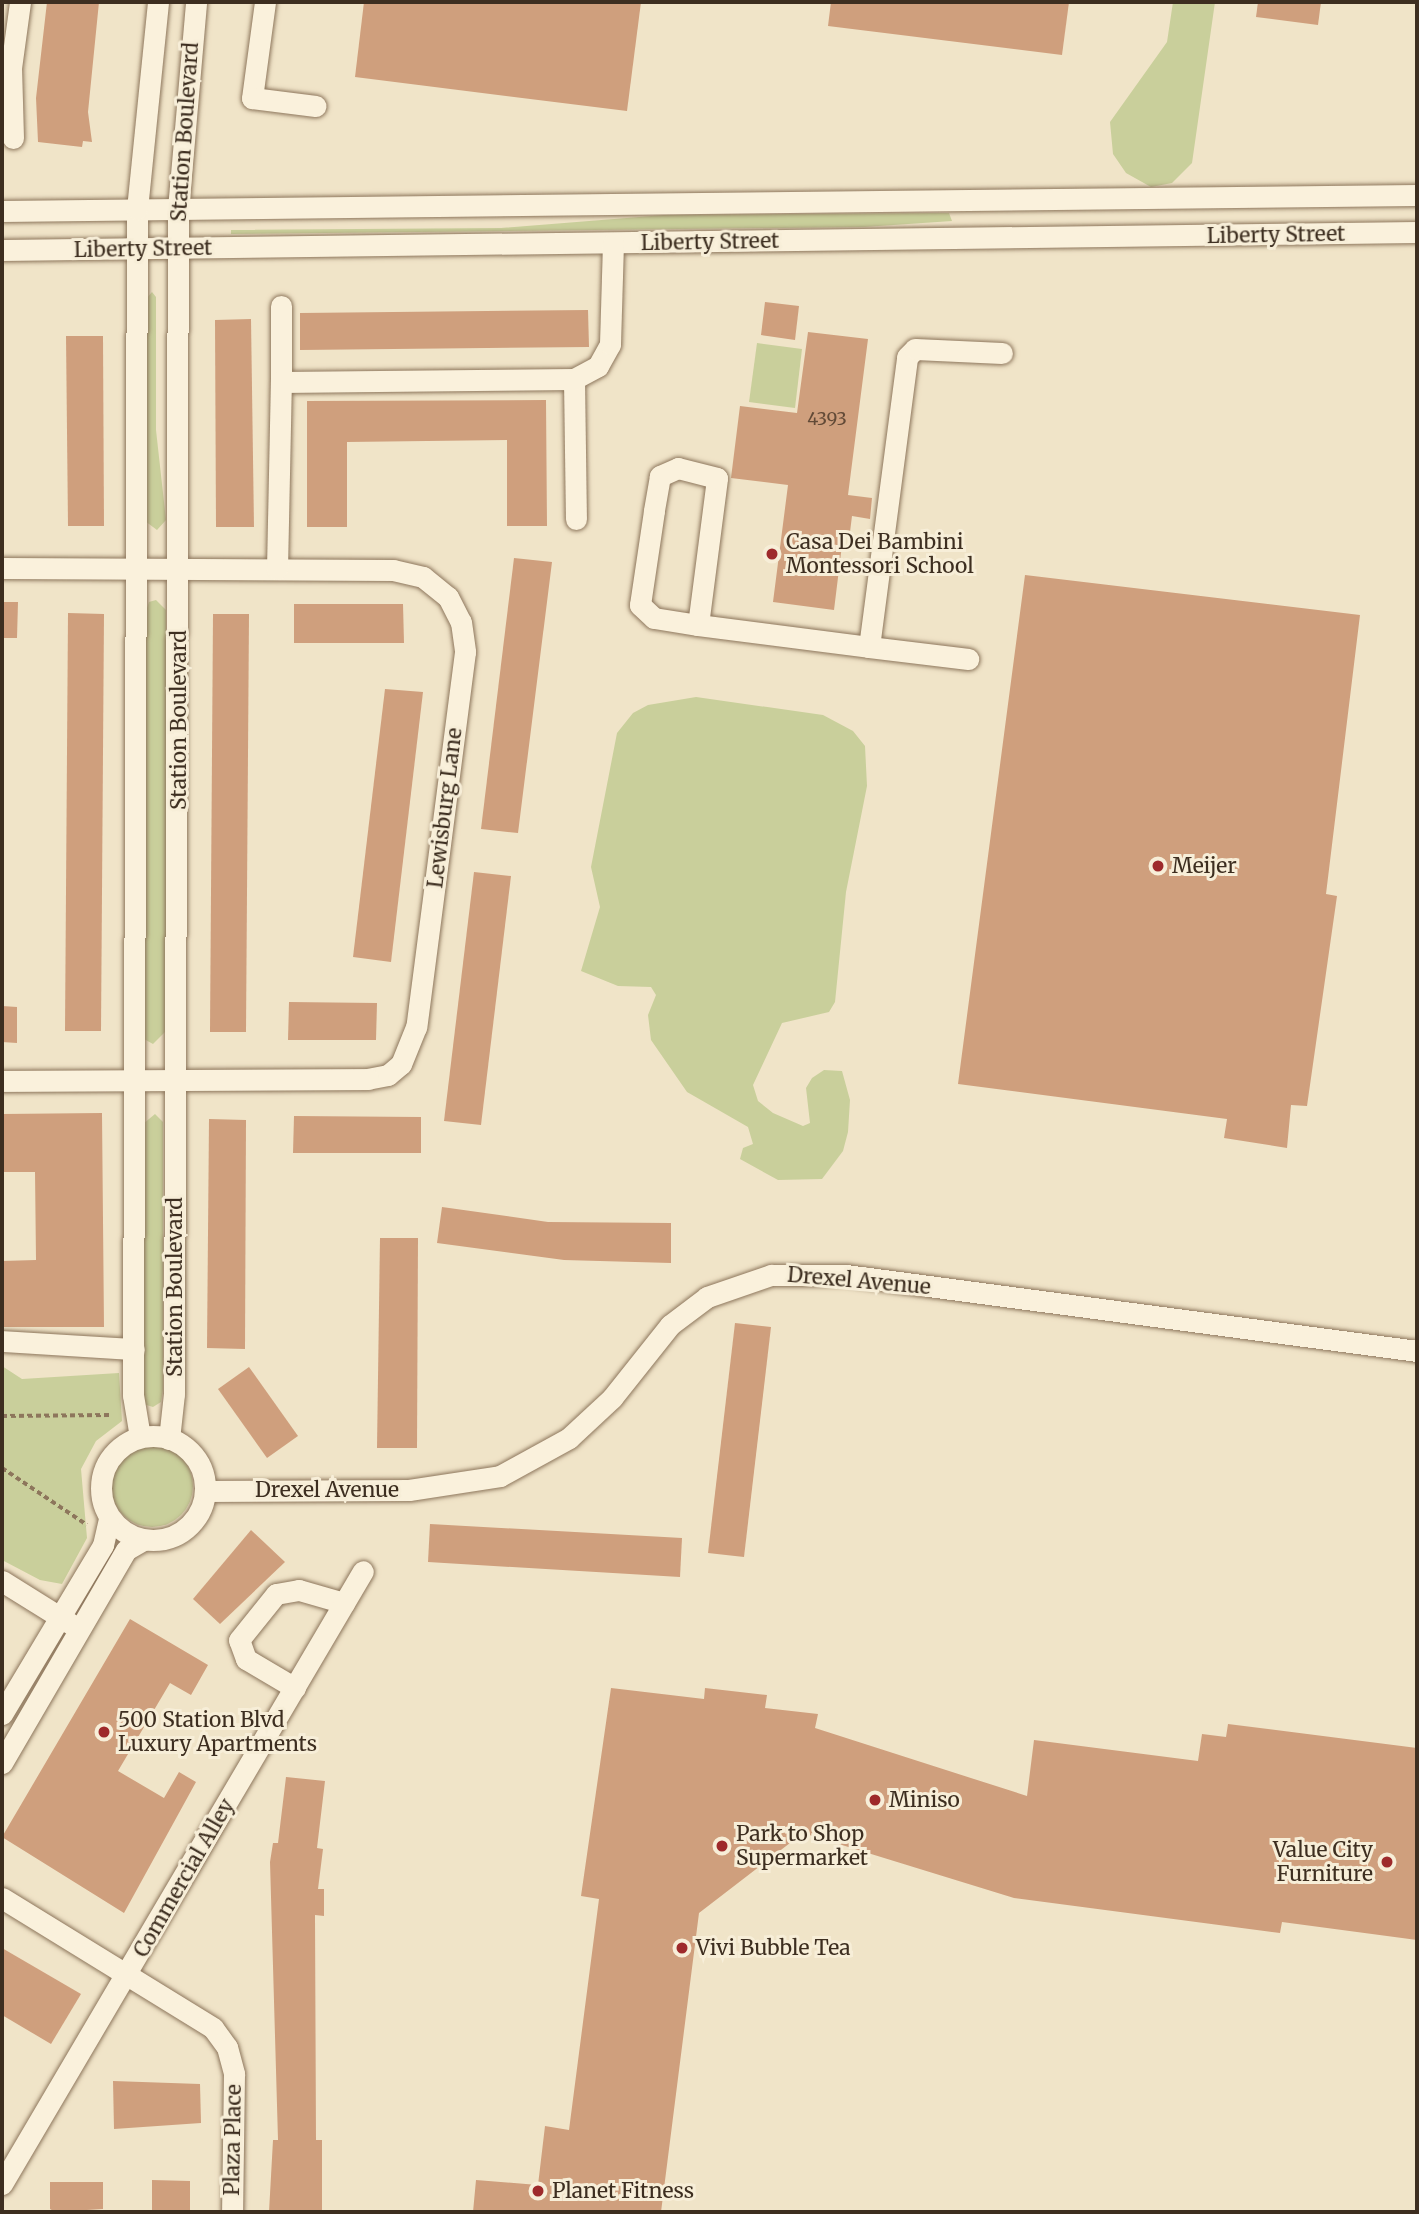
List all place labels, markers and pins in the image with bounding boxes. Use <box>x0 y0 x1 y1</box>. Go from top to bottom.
place label: Casa Dei Bambini Montessori School <box>786 529 974 579</box>
marker: Casa Dei Bambini Montessori School <box>764 546 780 562</box>
place label: Meijer <box>1172 853 1237 879</box>
marker: Meijer <box>1150 858 1166 874</box>
place label: 500 Station Blvd Luxury Apartments <box>118 1707 317 1757</box>
marker: 500 Station Blvd Luxury Apartments <box>96 1724 112 1740</box>
place label: Miniso <box>889 1787 960 1813</box>
marker: Miniso <box>867 1792 883 1808</box>
place label: Park to Shop Supermarket <box>736 1821 868 1871</box>
place label: Value City Furniture <box>1273 1837 1373 1887</box>
marker: Park to Shop Supermarket <box>714 1838 730 1854</box>
marker: Value City Furniture <box>1379 1854 1395 1870</box>
place label: Vivi Bubble Tea <box>696 1935 850 1961</box>
marker: Vivi Bubble Tea <box>674 1940 690 1956</box>
place label: Planet Fitness <box>552 2178 694 2204</box>
marker: Planet Fitness <box>530 2183 546 2199</box>

